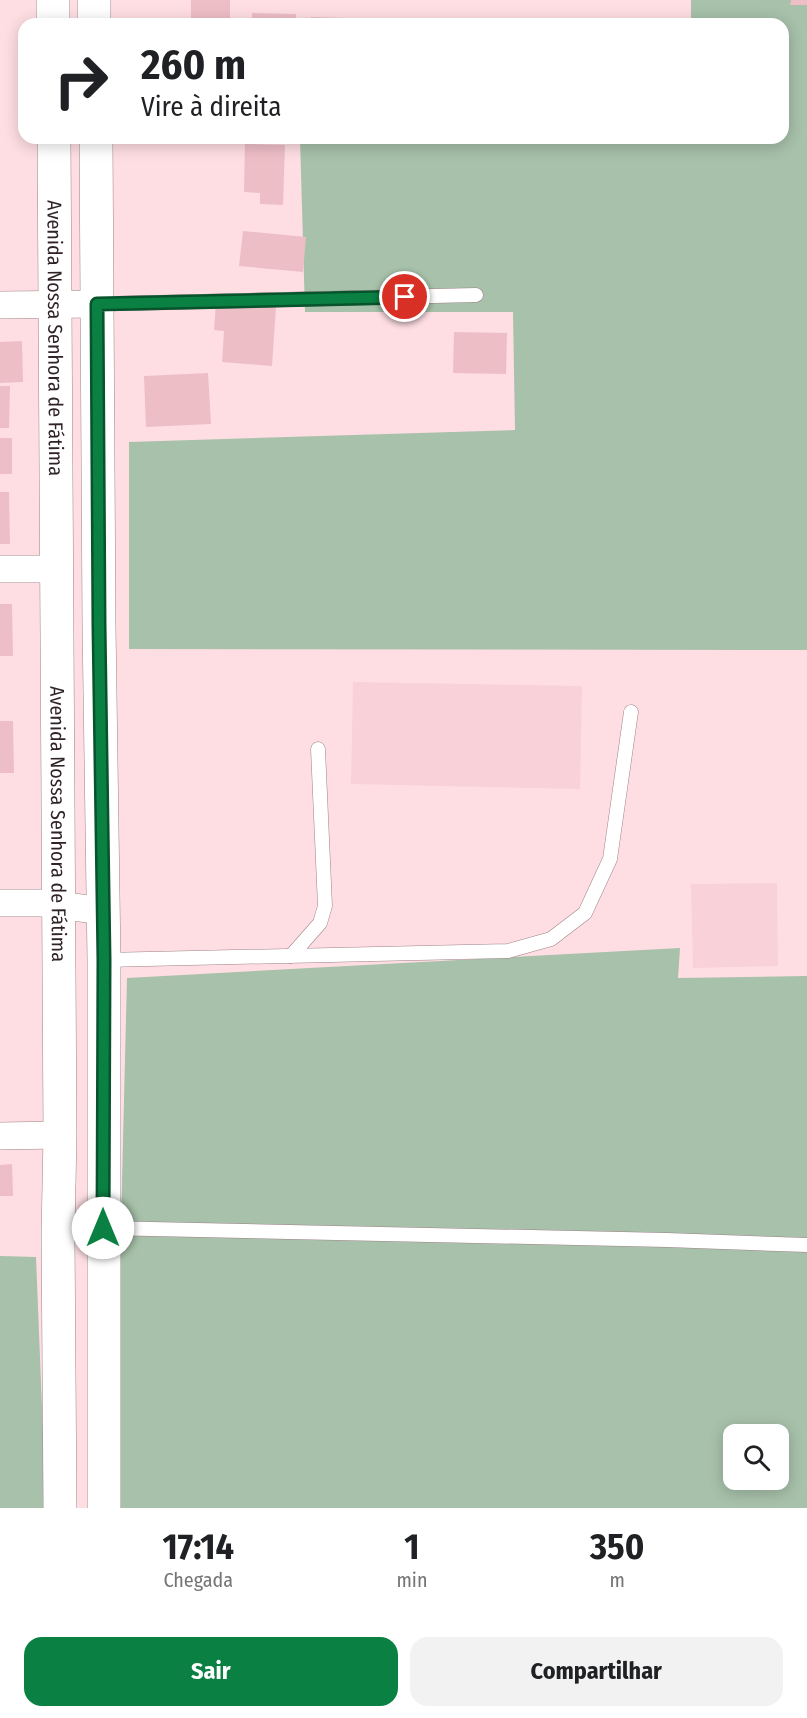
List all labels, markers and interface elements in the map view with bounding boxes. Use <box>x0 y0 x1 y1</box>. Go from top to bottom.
text: 260 m <box>141 40 246 90</box>
icon: right <box>42 42 120 120</box>
text: Vire à direita <box>141 91 281 123</box>
street label: Avenida Nossa Senhora de Fátima <box>42 200 68 476</box>
pin <box>379 271 430 322</box>
icon: arrive <box>388 280 421 313</box>
street label: Avenida Nossa Senhora de Fátima <box>45 686 71 962</box>
position arrow <box>71 1196 135 1260</box>
map controls <box>723 1424 789 1490</box>
button: search <box>723 1424 789 1490</box>
text: 17:14 <box>163 1525 234 1569</box>
text: 1 <box>404 1525 420 1569</box>
text: 350 <box>590 1525 644 1569</box>
text: Chegada <box>163 1568 233 1592</box>
text: min <box>396 1568 427 1592</box>
text: m <box>610 1568 625 1592</box>
button: Sair <box>24 1637 398 1706</box>
button: Compartilhar <box>410 1637 783 1706</box>

